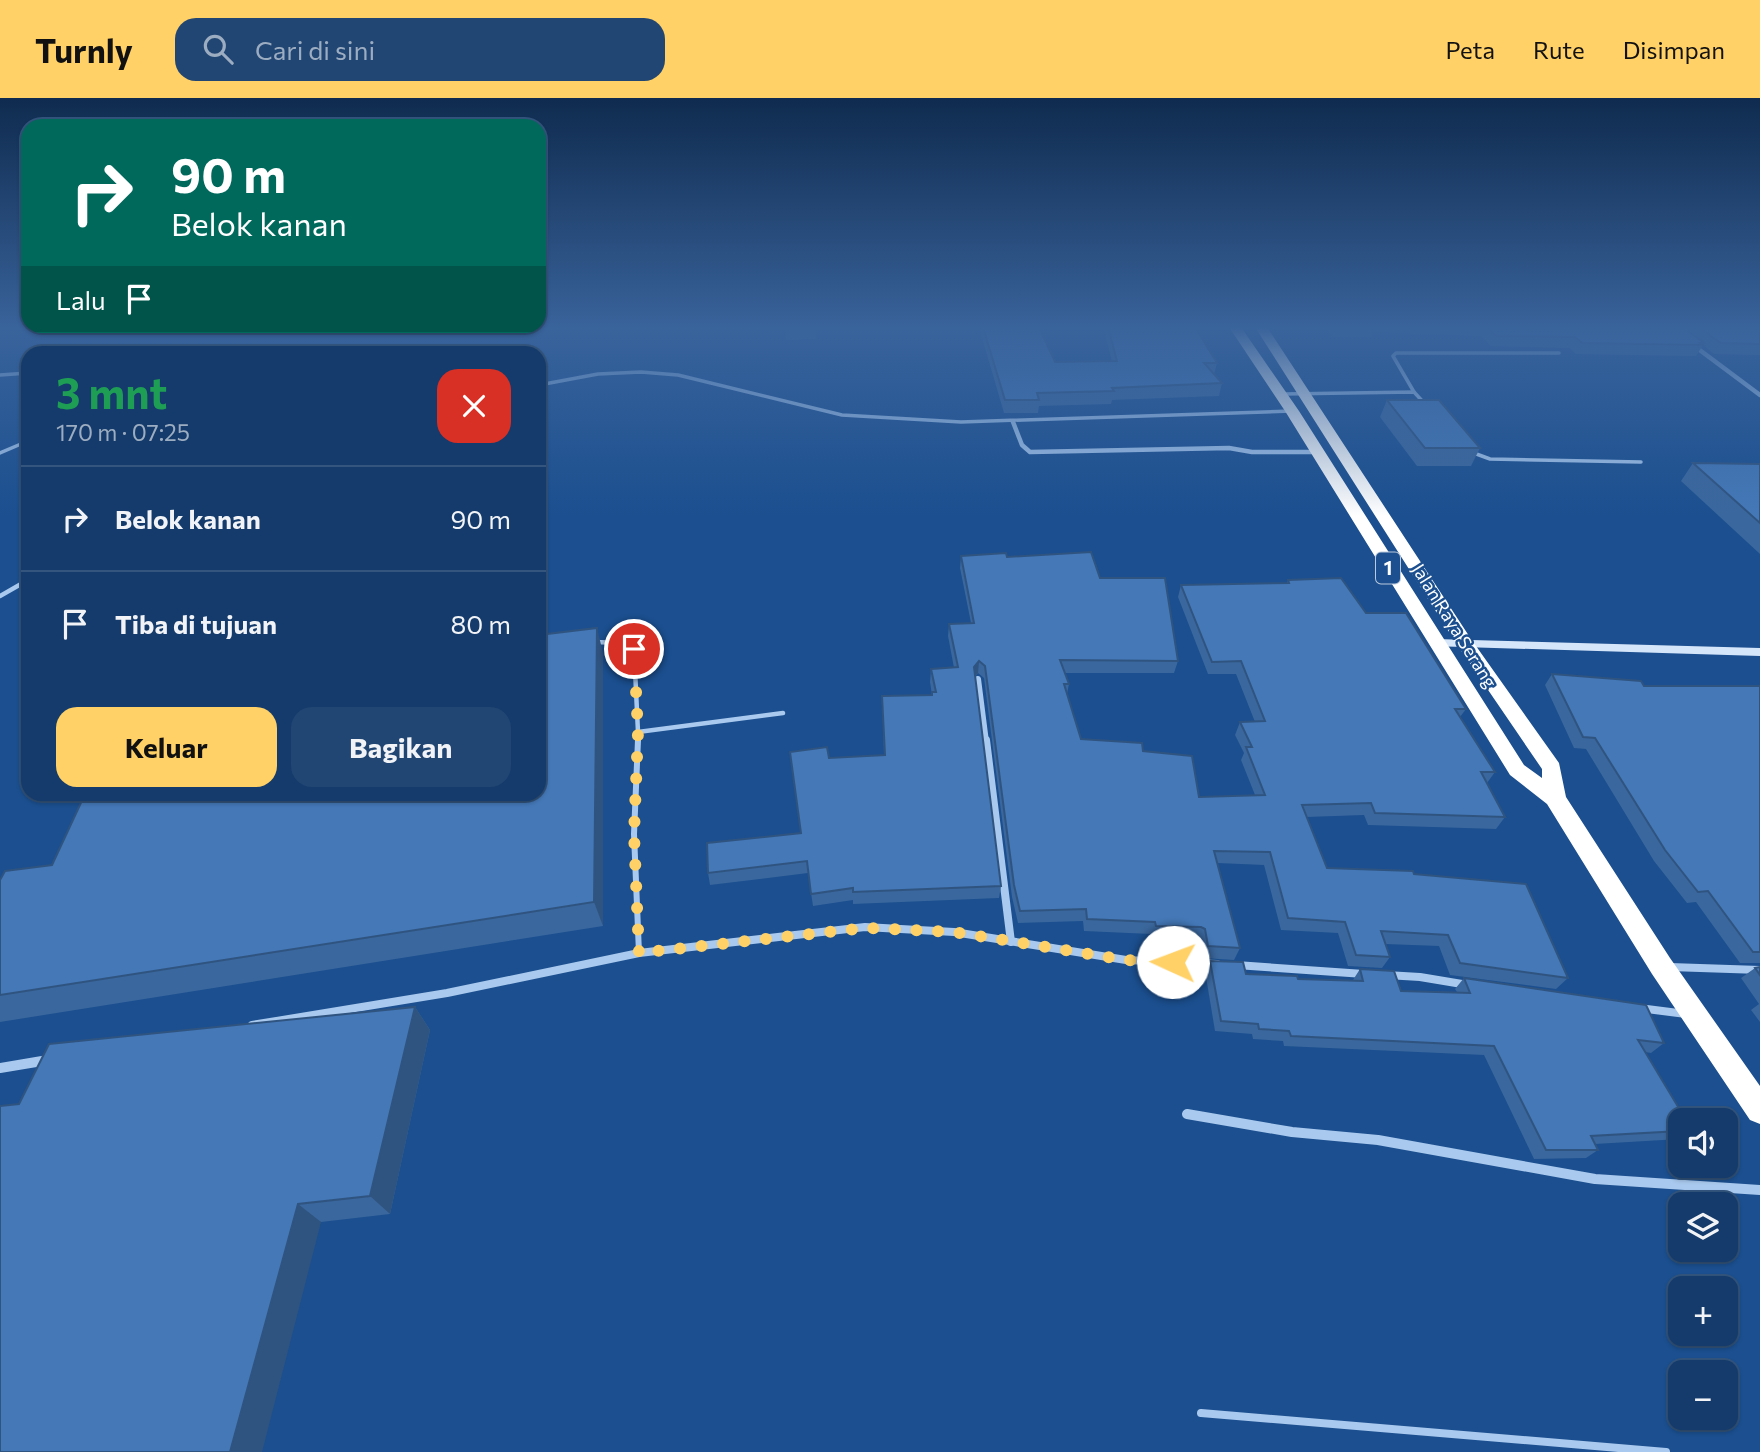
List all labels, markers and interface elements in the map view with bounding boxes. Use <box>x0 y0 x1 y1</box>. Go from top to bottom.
search box <box>175 18 665 81</box>
text: Turnly <box>35 29 133 70</box>
icon: search <box>199 30 237 68</box>
text: Cari di sini <box>255 34 375 65</box>
text: Peta <box>1445 35 1495 64</box>
text: Rute <box>1533 35 1585 64</box>
text: Disimpan <box>1623 35 1725 64</box>
text: 90 m <box>171 143 286 203</box>
icon: right <box>56 147 147 238</box>
text: Belok kanan <box>171 203 347 243</box>
icon: arrive <box>120 280 158 318</box>
text: Lalu <box>56 284 106 315</box>
text: 3 mnt <box>56 366 167 418</box>
button: close <box>437 369 511 443</box>
text: 170 m · 07:25 <box>56 418 190 446</box>
icon: right <box>56 500 94 538</box>
text: Belok kanan <box>115 503 261 534</box>
text: 90 m <box>451 503 511 534</box>
road number: 1 <box>1376 552 1400 583</box>
street label: Jalan Raya Serang <box>1408 559 1502 692</box>
icon: arrive <box>56 605 94 643</box>
text: Tiba di tujuan <box>115 608 277 639</box>
text: 80 m <box>451 608 511 639</box>
pin <box>604 619 664 679</box>
icon: arrive <box>615 630 653 668</box>
button: Keluar <box>56 707 277 787</box>
button: Bagikan <box>291 707 511 787</box>
position arrow <box>1136 925 1210 999</box>
map controls <box>1668 1108 1738 1430</box>
button: sound <box>1668 1108 1738 1178</box>
button: layers <box>1668 1192 1738 1262</box>
button: + <box>1668 1276 1738 1346</box>
button: − <box>1668 1360 1738 1430</box>

